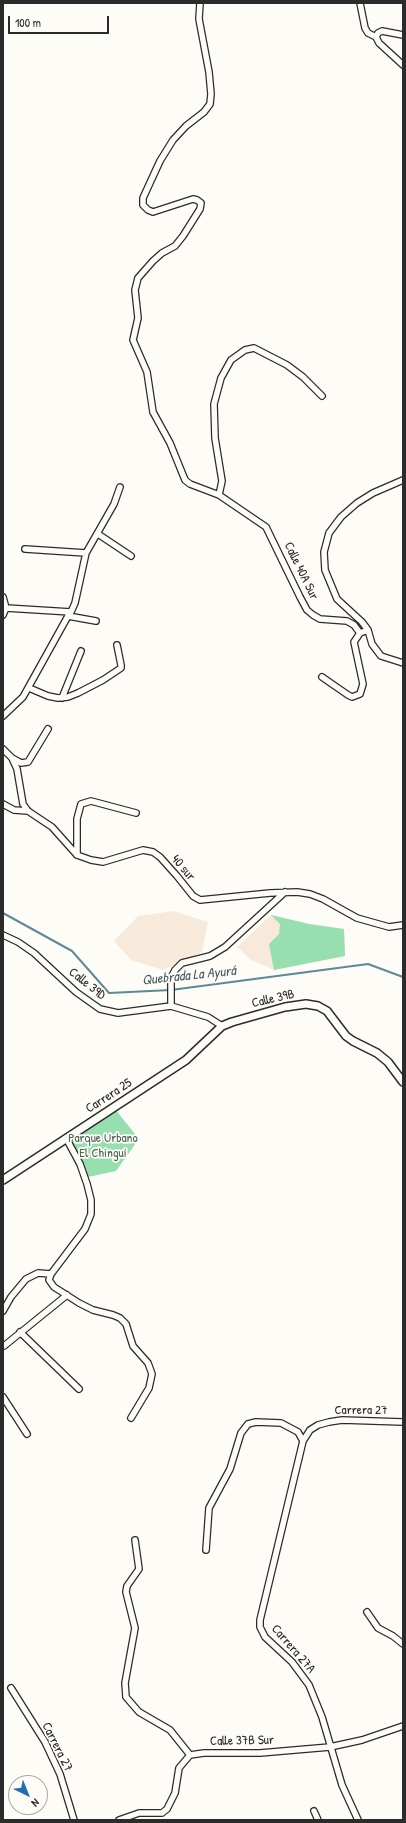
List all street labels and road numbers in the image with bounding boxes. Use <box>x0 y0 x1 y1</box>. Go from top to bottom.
street label: Calle 40A Sur <box>280 540 322 602</box>
street label: 40 sur <box>168 852 198 884</box>
street label: Calle 39D <box>65 965 109 1003</box>
street label: Calle 39B <box>250 987 296 1011</box>
street label: Carrera 25 <box>83 1075 135 1117</box>
street label: Carrera 27 <box>334 1403 388 1419</box>
street label: Carrera 27A <box>268 1621 318 1677</box>
street label: Carrera 27 <box>38 1720 76 1774</box>
street label: Calle 37B Sur <box>210 1733 274 1749</box>

